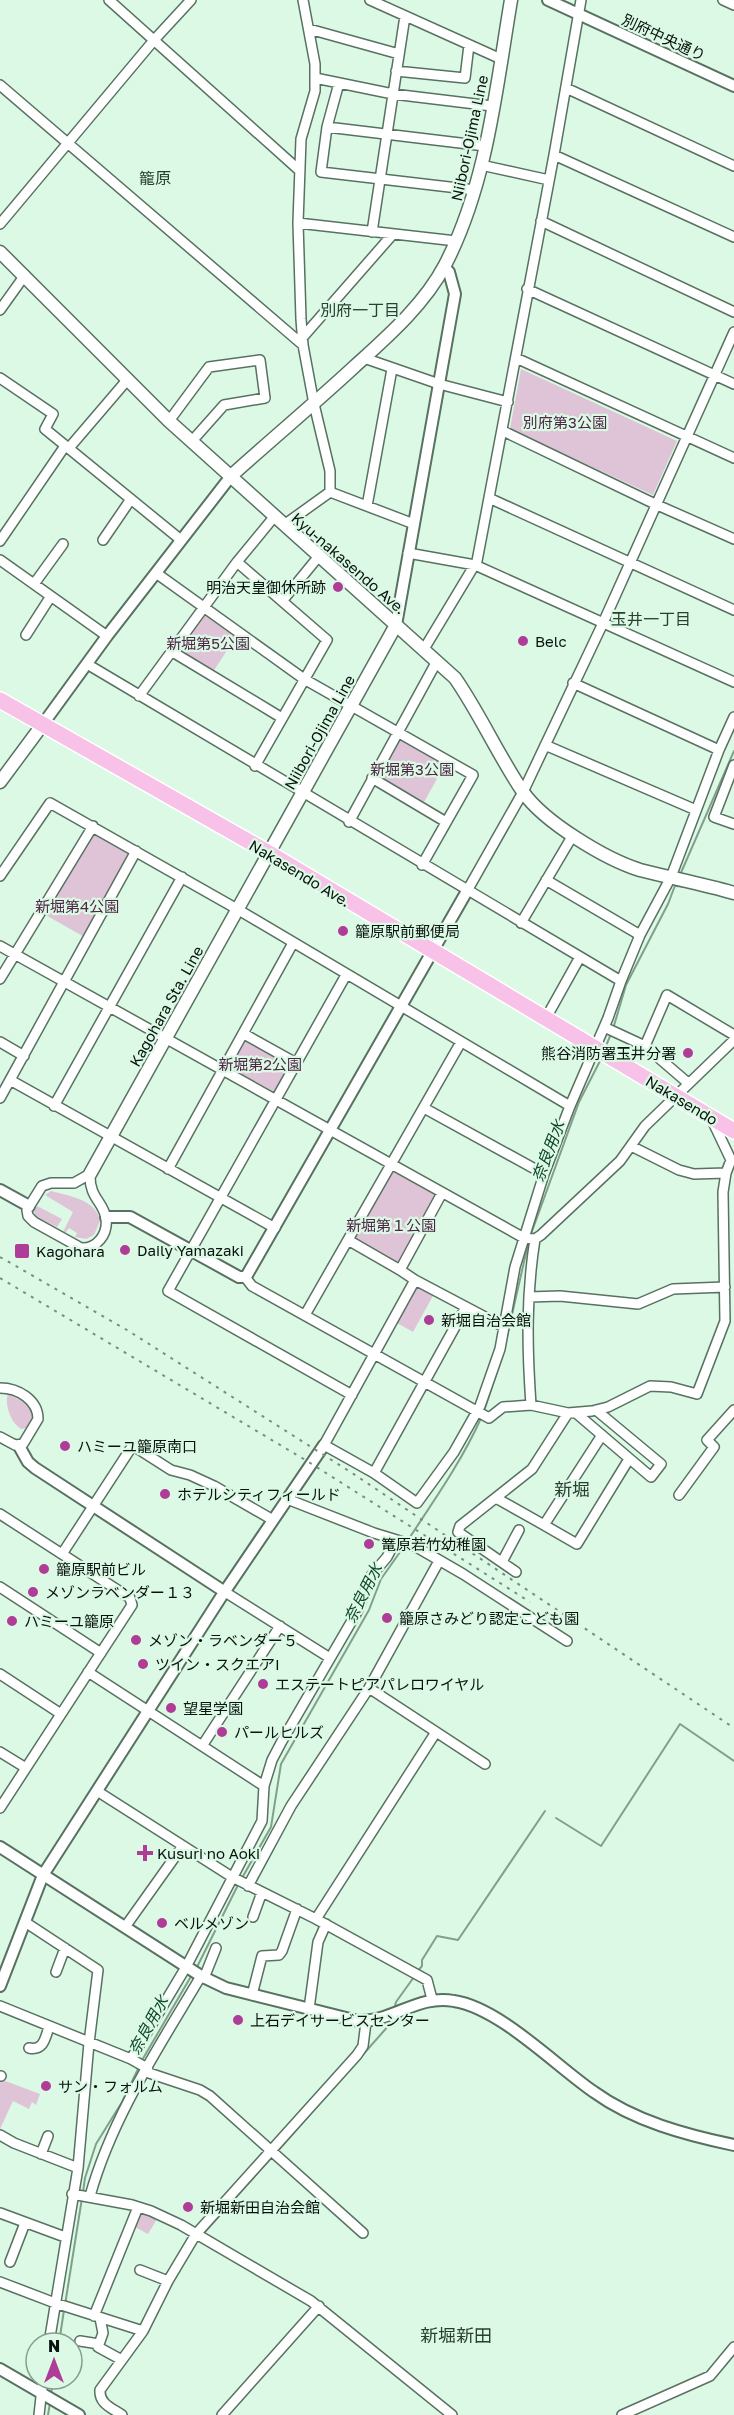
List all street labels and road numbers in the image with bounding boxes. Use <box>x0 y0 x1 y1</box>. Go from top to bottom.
street label: 別府中央通り <box>619 10 709 64</box>
street label: Niibori-Ojima Line <box>447 73 491 203</box>
street label: Kyu-nakasendo Ave. <box>288 508 410 618</box>
street label: Niibori-Ojima Line <box>280 671 358 793</box>
street label: Nakasendo Ave. <box>246 836 354 910</box>
street label: Kagohara Sta. Line <box>125 942 207 1069</box>
street label: Nakasendo <box>643 1071 721 1129</box>

